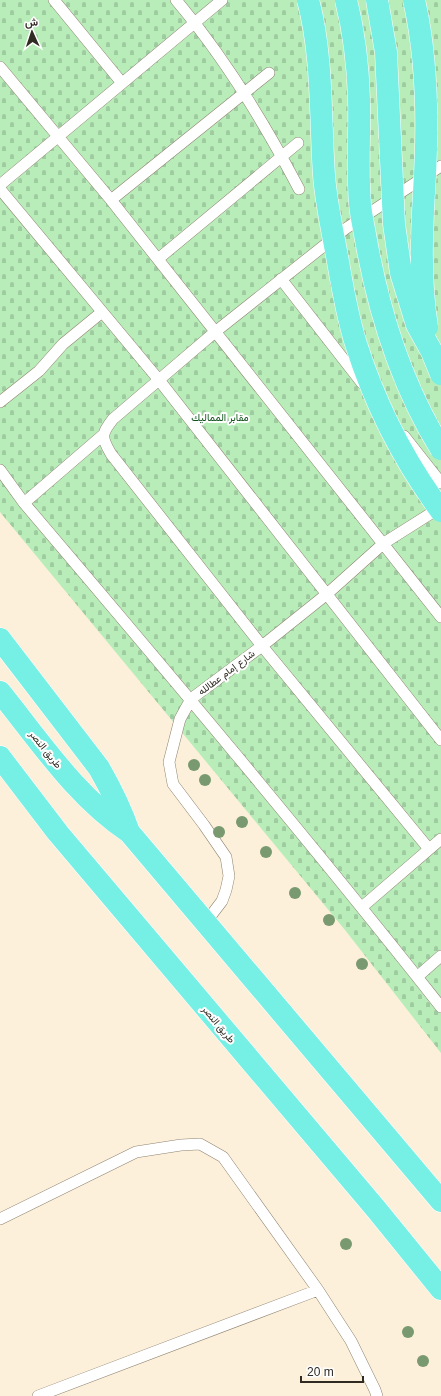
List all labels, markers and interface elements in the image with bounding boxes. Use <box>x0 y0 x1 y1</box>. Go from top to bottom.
north arrow <box>12 12 52 52</box>
text: ش <box>25 16 38 29</box>
park label: مقابر المماليك <box>191 412 249 424</box>
street label: شارع إمام عطالله <box>196 648 257 698</box>
street label: طريق النصر <box>26 728 64 771</box>
street label: طريق النصر <box>199 1003 238 1046</box>
scale bar <box>301 1358 363 1384</box>
text: 20 m <box>307 1365 334 1379</box>

